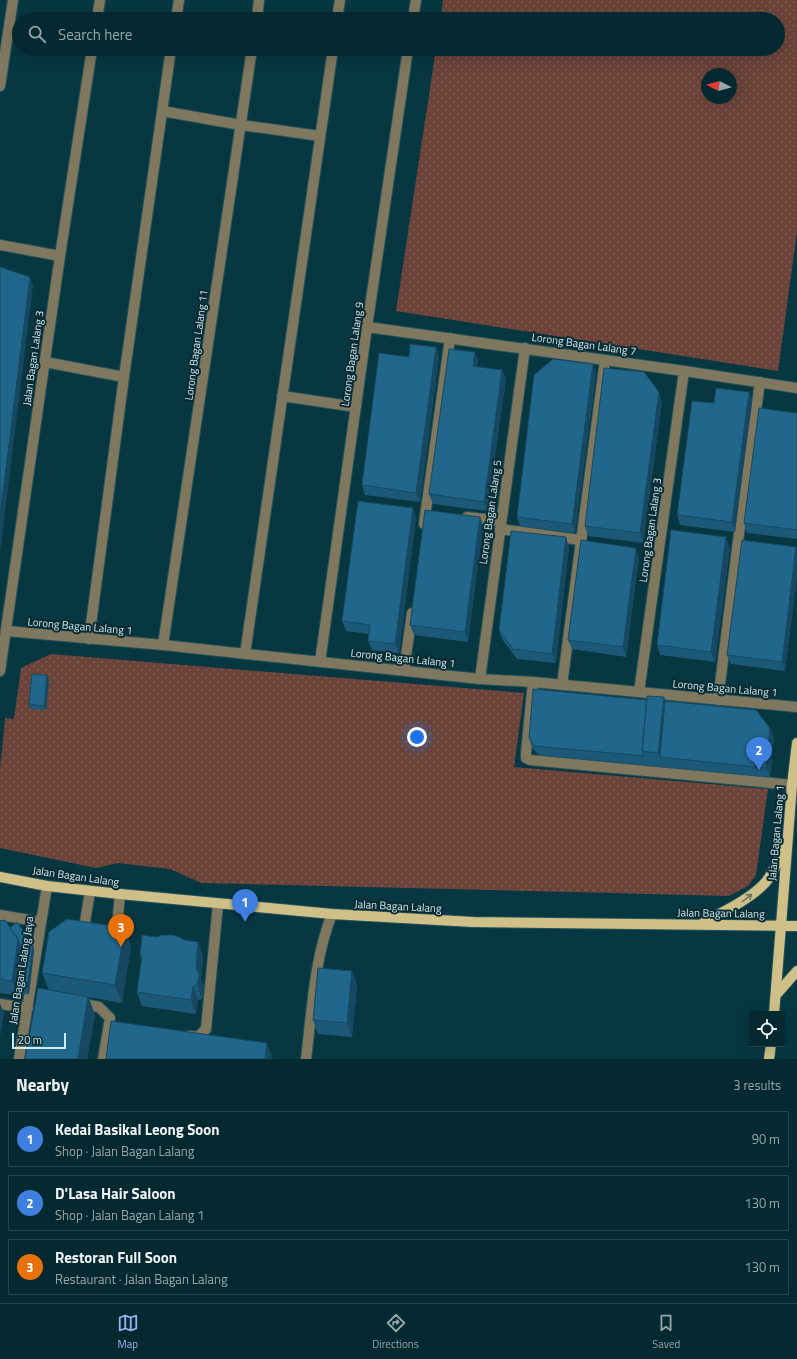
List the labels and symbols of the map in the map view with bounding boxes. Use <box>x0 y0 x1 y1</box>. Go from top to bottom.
north arrow <box>701 68 737 104</box>
street label: Lorong Bagan Lalang 11 <box>180 289 212 401</box>
street label: Lorong Bagan Lalang 9 <box>337 301 367 407</box>
street label: Jalan Bagan Lalang 3 <box>18 309 48 407</box>
street label: Lorong Bagan Lalang 7 <box>531 329 637 359</box>
street label: Lorong Bagan Lalang 5 <box>475 459 505 565</box>
street label: Lorong Bagan Lalang 3 <box>635 477 665 583</box>
street label: Lorong Bagan Lalang 1 <box>27 613 133 639</box>
street label: Lorong Bagan Lalang 1 <box>350 645 456 671</box>
street label: Lorong Bagan Lalang 1 <box>672 675 778 701</box>
your location <box>407 727 427 747</box>
pin: 2 <box>746 737 772 770</box>
street label: Jalan Bagan Lalang 1 <box>764 785 788 881</box>
street label: Jalan Bagan Lalang <box>32 862 121 890</box>
pin: 1 <box>232 889 258 922</box>
one-way arrow <box>741 894 752 902</box>
street label: Jalan Bagan Lalang <box>354 896 442 916</box>
street label: Jalan Bagan Lalang <box>677 904 765 922</box>
street label: Jalan Bagan Lalang Jaya <box>5 914 38 1025</box>
pin: 3 <box>108 914 134 947</box>
scale bar <box>12 1031 66 1050</box>

